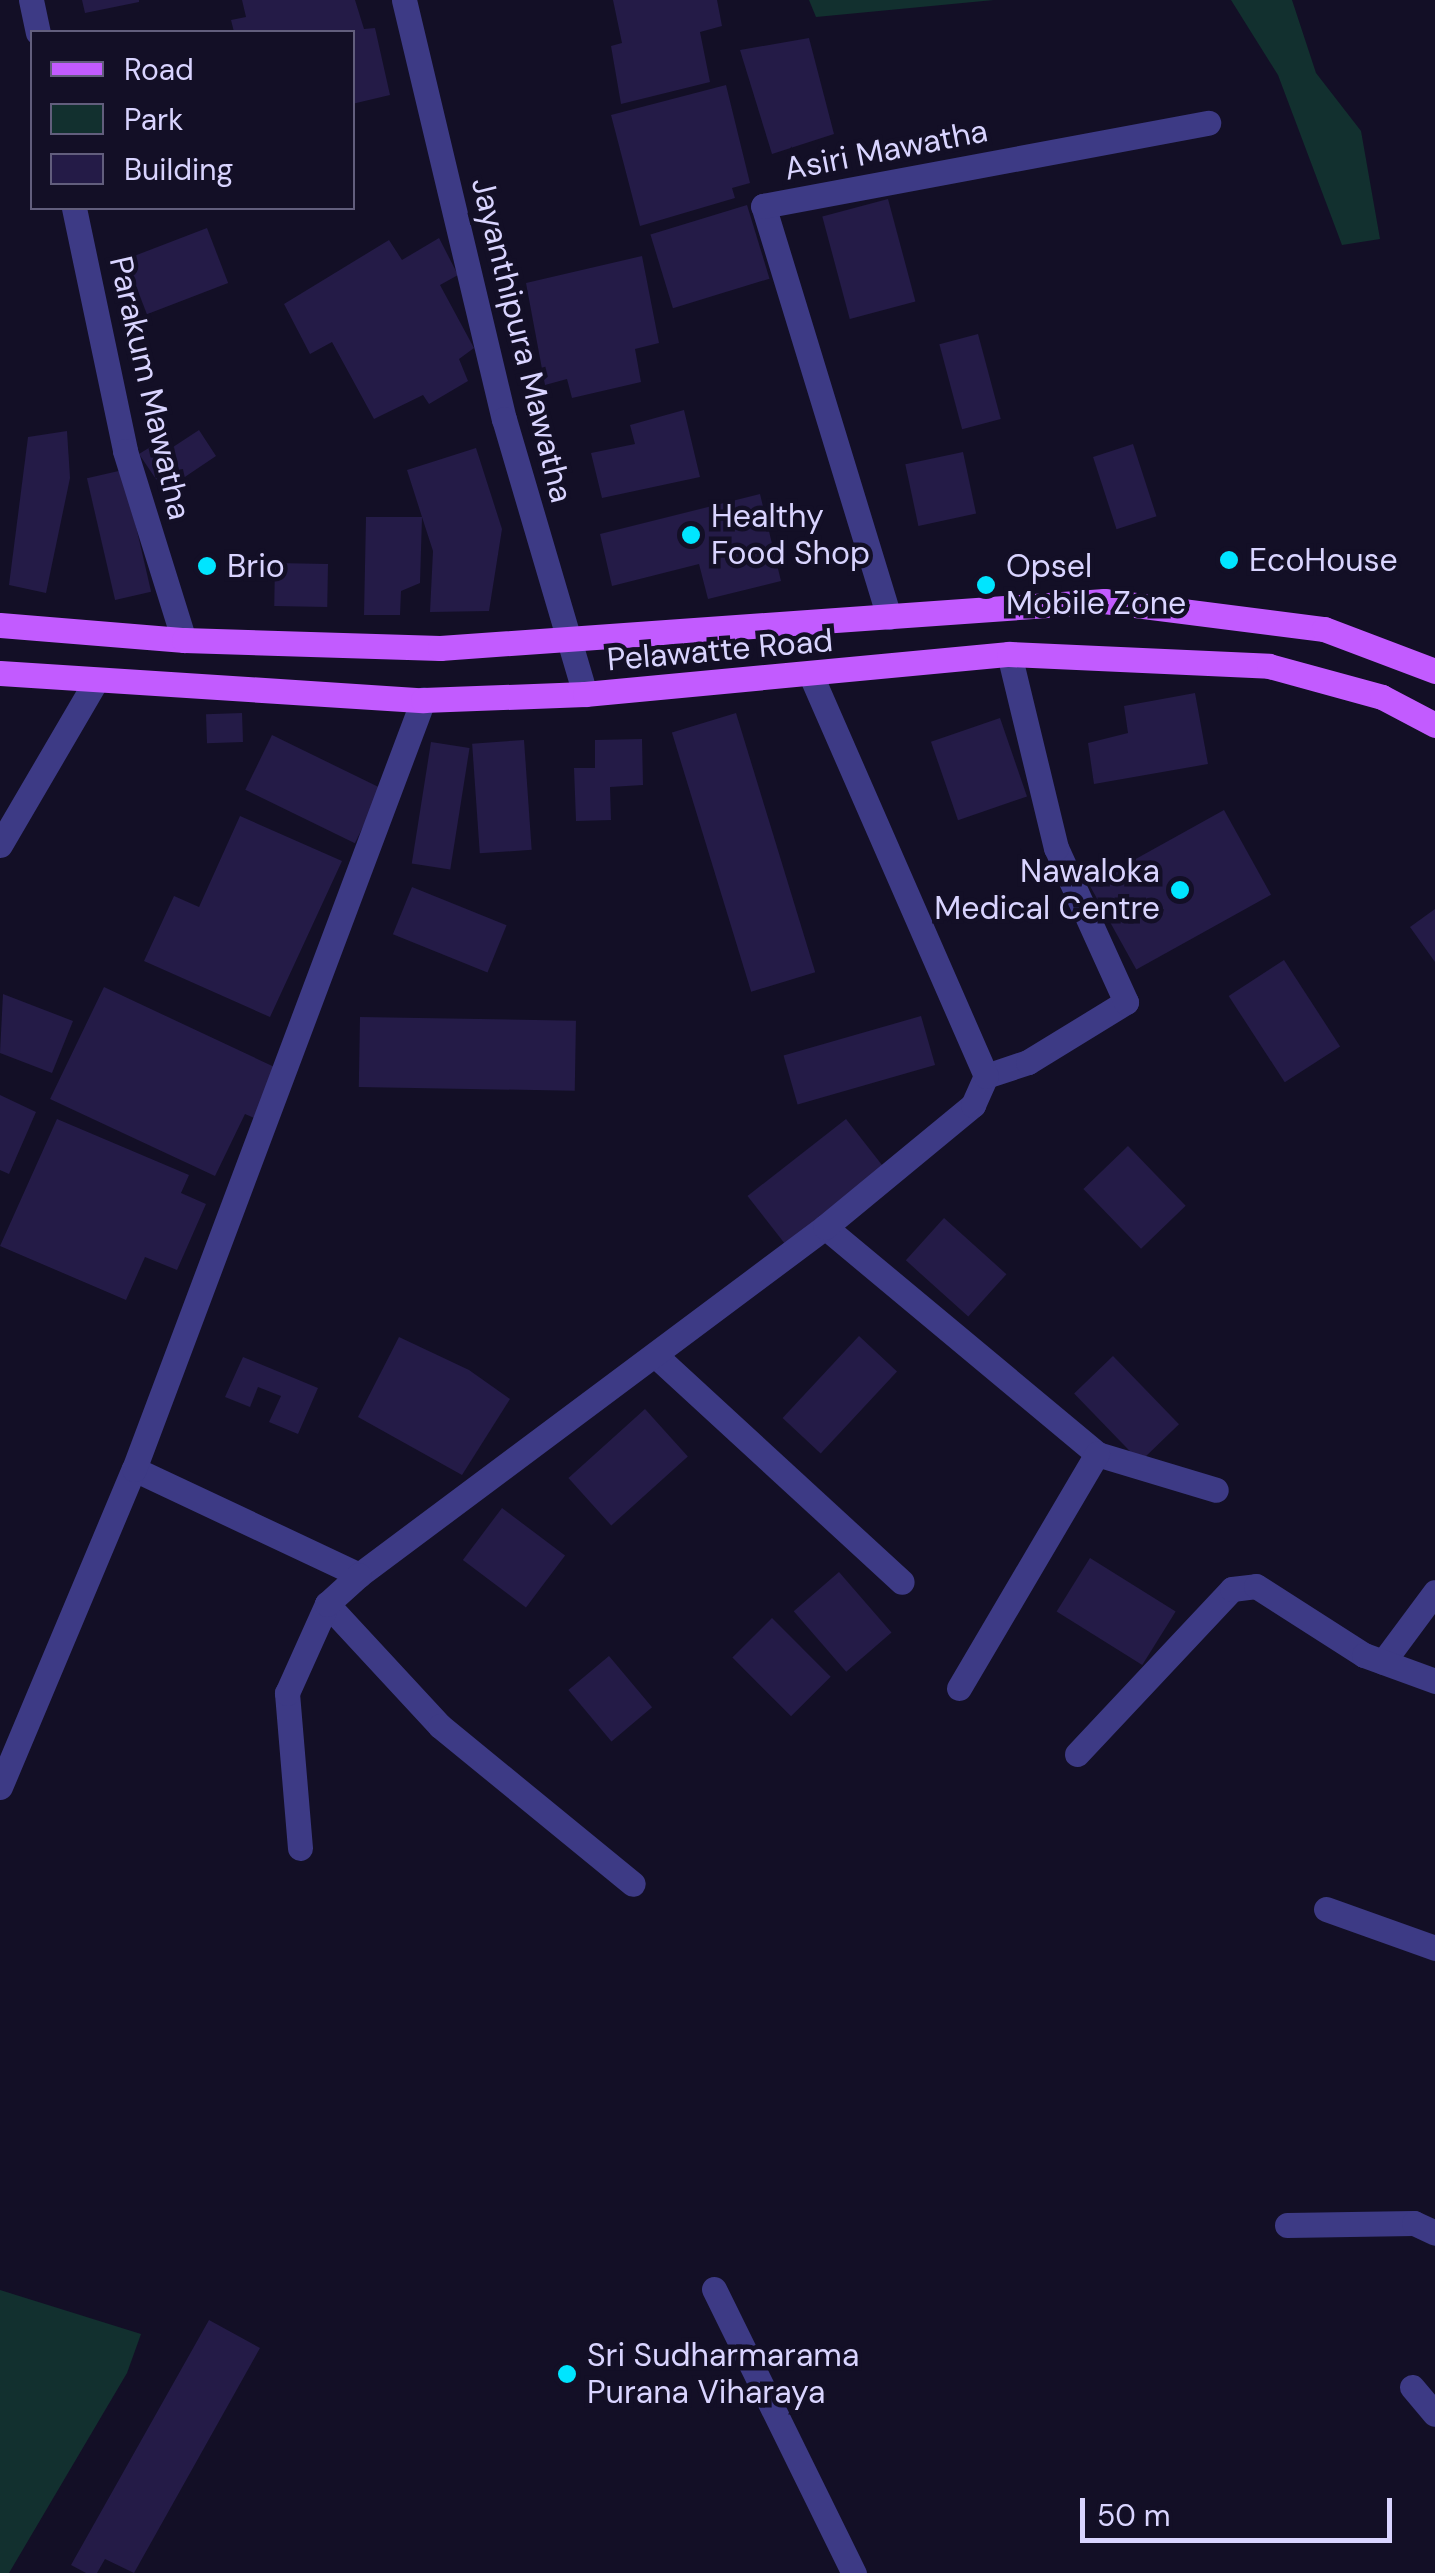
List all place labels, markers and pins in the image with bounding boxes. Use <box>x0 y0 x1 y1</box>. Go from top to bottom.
place label: Healthy Food Shop <box>711 498 870 573</box>
marker: Healthy Food Shop <box>680 524 702 546</box>
place label: EcoHouse <box>1249 541 1398 579</box>
place label: Brio <box>227 547 285 585</box>
place label: Opsel Mobile Zone <box>1006 548 1186 623</box>
marker: EcoHouse <box>1218 549 1240 571</box>
marker: Brio <box>196 555 218 577</box>
marker: Opsel Mobile Zone <box>975 574 997 596</box>
place label: Nawaloka Medical Centre <box>934 853 1160 928</box>
marker: Nawaloka Medical Centre <box>1169 879 1191 901</box>
place label: Sri Sudharmarama Purana Viharaya <box>587 2337 859 2412</box>
marker: Sri Sudharmarama Purana Viharaya <box>556 2363 578 2385</box>

